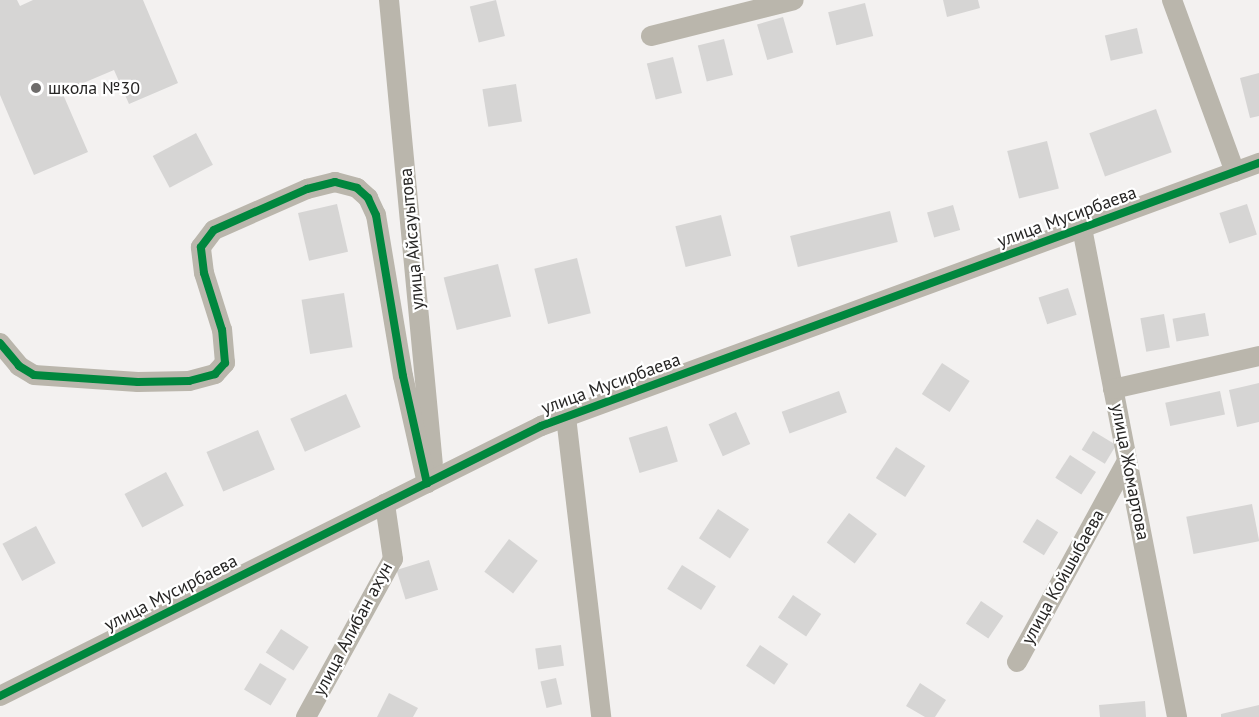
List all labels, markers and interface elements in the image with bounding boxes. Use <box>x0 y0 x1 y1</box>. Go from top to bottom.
place label: школа №30 <box>48 77 140 99</box>
marker: школа №30 <box>29 81 43 95</box>
street label: улица Айсауытова <box>395 167 429 311</box>
street label: улица Мусирбаева <box>994 182 1140 252</box>
street label: улица Мусирбаева <box>538 349 684 419</box>
street label: улица Жомартова <box>1106 402 1154 542</box>
street label: улица Койшыбаева <box>1017 506 1109 648</box>
street label: улица Мусирбаева <box>101 550 241 636</box>
street label: улица Алибан ахун <box>308 558 398 700</box>

